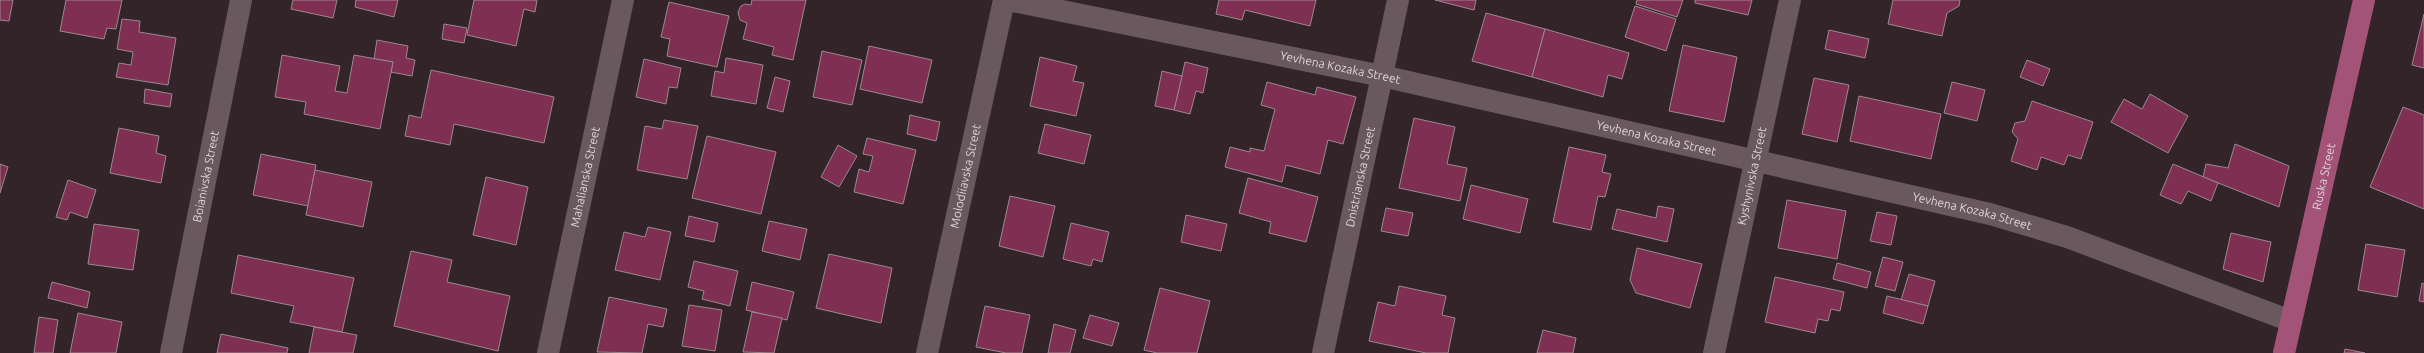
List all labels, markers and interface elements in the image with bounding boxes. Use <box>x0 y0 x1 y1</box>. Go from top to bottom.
street label: Yevhena Kozaka Street <box>1279 48 1402 86</box>
street label: Yevhena Kozaka Street <box>1595 118 1718 158</box>
street label: Molodiiavska Street <box>947 122 983 229</box>
street label: Mahalianska Street <box>568 125 602 228</box>
street label: Dnistrianska Street <box>1343 125 1377 228</box>
street label: Kyshynivska Street <box>1735 125 1769 226</box>
street label: Boianivska Street <box>190 129 221 223</box>
street label: Ruska Street <box>2310 141 2337 211</box>
street label: Yevhena Kozaka Street <box>1911 190 2034 232</box>

